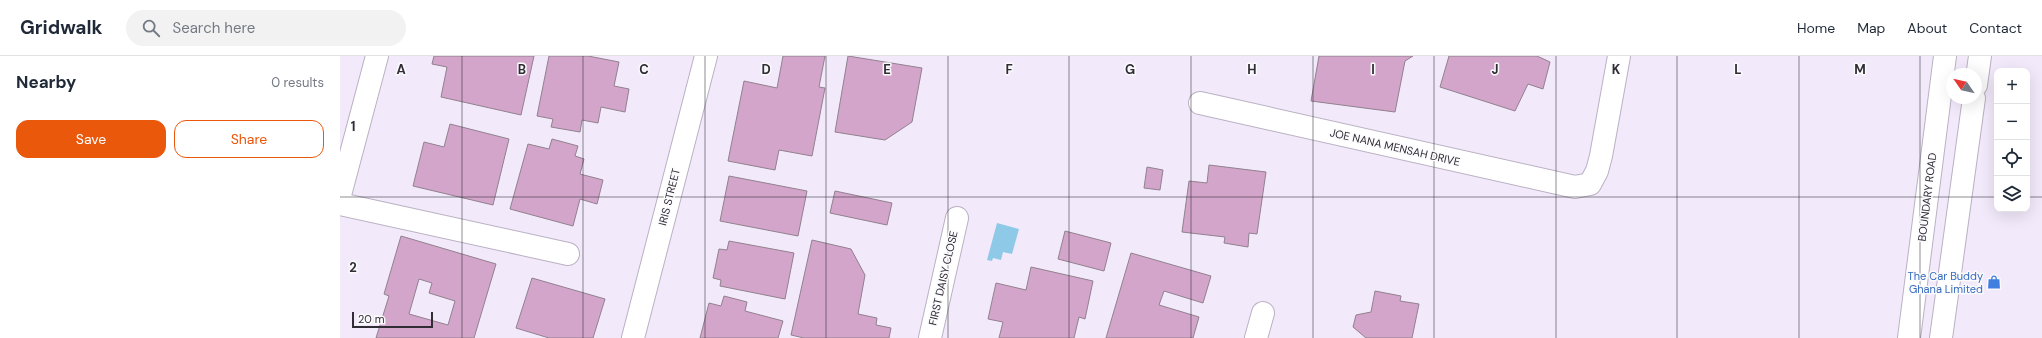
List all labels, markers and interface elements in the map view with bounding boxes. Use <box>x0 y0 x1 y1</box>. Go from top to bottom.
search box <box>126 10 406 46</box>
text: Gridwalk <box>20 15 102 40</box>
icon: search <box>140 17 162 39</box>
text: Search here <box>172 18 255 38</box>
text: Home <box>1797 19 1835 37</box>
text: Map <box>1857 19 1885 37</box>
text: About <box>1907 19 1947 37</box>
text: Contact <box>1969 19 2022 37</box>
text: A <box>396 61 406 78</box>
text: B <box>518 61 526 78</box>
text: C <box>639 61 649 78</box>
text: D <box>761 61 771 78</box>
text: E <box>883 61 891 78</box>
text: F <box>1005 61 1013 78</box>
text: G <box>1125 61 1135 78</box>
text: H <box>1247 61 1257 78</box>
text: I <box>1371 61 1375 78</box>
text: J <box>1491 61 1499 78</box>
text: K <box>1612 61 1621 78</box>
text: L <box>1734 61 1742 78</box>
text: M <box>1854 61 1866 78</box>
north arrow <box>1946 68 1982 104</box>
map controls <box>1994 68 2030 212</box>
button: + <box>1994 68 2030 104</box>
text: Nearby <box>16 71 76 93</box>
text: 0 results <box>271 74 324 91</box>
button: − <box>1994 104 2030 140</box>
text: 1 <box>351 118 355 135</box>
button: Save <box>16 120 166 158</box>
button: Share <box>174 120 324 158</box>
street label: JOE NANA MENSAH DRIVE <box>1328 125 1462 169</box>
button: locate <box>1994 140 2030 176</box>
street label: BOUNDARY ROAD <box>1915 151 1939 242</box>
street label: IRIS STREET <box>655 167 683 227</box>
button: layers <box>1994 176 2030 212</box>
street label: FIRST DAISY CLOSE <box>925 229 961 327</box>
text: 2 <box>349 259 357 276</box>
place label: The Car Buddy Ghana Limited <box>1908 269 1983 296</box>
shop icon: The Car Buddy Ghana Limited <box>1986 274 2002 290</box>
scale bar <box>352 310 433 329</box>
text: 20 m <box>358 312 384 326</box>

